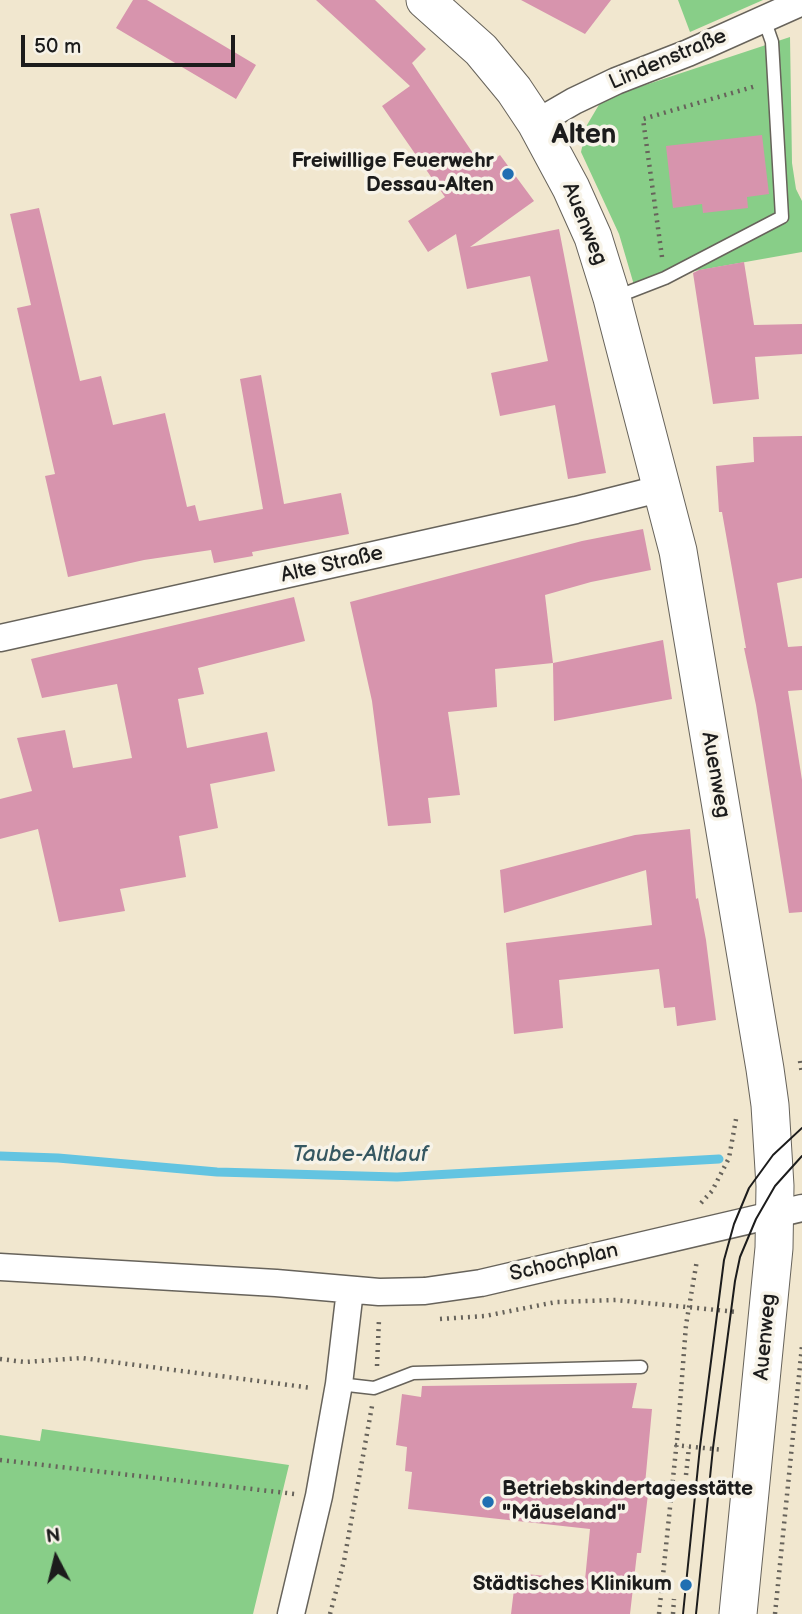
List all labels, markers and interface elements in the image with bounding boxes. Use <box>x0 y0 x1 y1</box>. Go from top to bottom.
scale bar <box>24 21 238 65</box>
street label: Lindenstraße <box>605 24 731 96</box>
text: 50 m <box>34 34 81 59</box>
district label: Alten <box>552 119 616 153</box>
place label: Freiwillige Feuerwehr Dessau-Alten <box>291 149 494 199</box>
marker: Freiwillige Feuerwehr Dessau-Alten <box>500 166 516 182</box>
street label: Auenweg <box>556 179 612 269</box>
street label: Alte Straße <box>279 541 385 589</box>
street label: Auenweg <box>695 730 735 820</box>
water label: Taube-Altlauf <box>292 1141 428 1169</box>
street label: Schochplan <box>507 1238 621 1288</box>
street label: Auenweg <box>750 1293 782 1381</box>
place label: Betriebskindertagesstätte "Mäuseland" <box>502 1477 753 1527</box>
marker: Betriebskindertagesstätte "Mäuseland" <box>480 1494 496 1510</box>
north arrow <box>21 1523 91 1593</box>
text: N <box>45 1524 62 1549</box>
place label: Städtisches Klinikum <box>473 1572 672 1598</box>
marker: Städtisches Klinikum <box>678 1577 694 1593</box>

